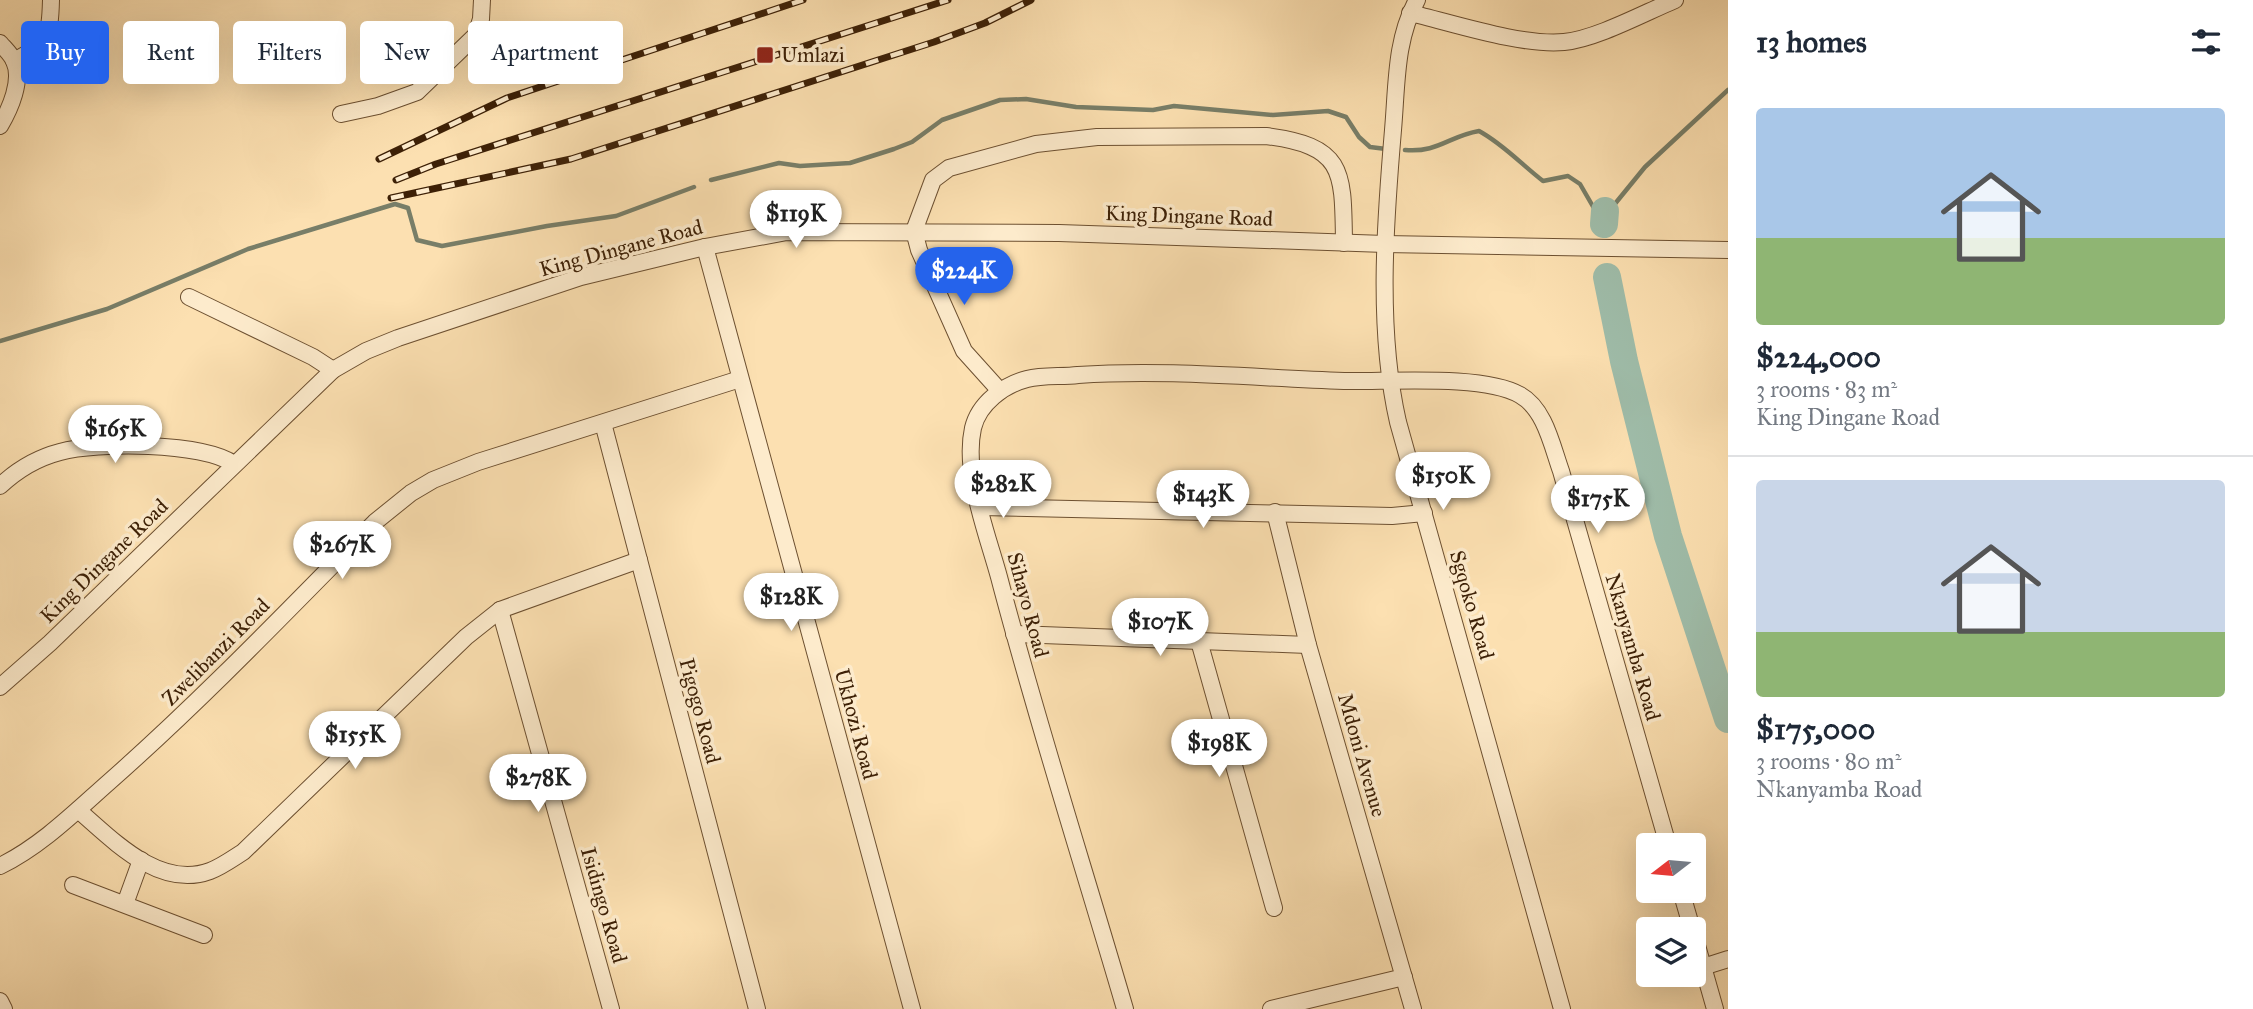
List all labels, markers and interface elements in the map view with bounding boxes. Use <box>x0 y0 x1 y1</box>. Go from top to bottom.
chip: Buy <box>21 21 109 84</box>
chip: Rent <box>123 21 219 84</box>
chip: Filters <box>233 21 346 84</box>
chip: New <box>360 21 454 84</box>
chip: Apartment <box>468 21 623 84</box>
icon: filters <box>2187 23 2225 61</box>
text: 13 homes <box>1756 24 1867 60</box>
place label: Umlazi <box>781 42 845 68</box>
marker: Umlazi <box>755 45 775 65</box>
icon: home <box>1928 154 2054 280</box>
pin: $119K <box>747 190 845 250</box>
text: $119K <box>766 199 826 227</box>
street label: King Dingane Road <box>1105 200 1274 232</box>
street label: King Dingane Road <box>536 214 706 282</box>
pin: $224K <box>915 247 1013 307</box>
text: $224K <box>931 256 997 284</box>
text: $224,000 <box>1756 339 1881 375</box>
text: 3 rooms · 83 m² <box>1756 375 1897 403</box>
text: King Dingane Road <box>1756 403 1940 431</box>
pin: $165K <box>66 406 164 465</box>
text: $165K <box>84 414 146 442</box>
pin: $150K <box>1394 452 1492 512</box>
pin: $282K <box>954 461 1052 520</box>
text: $150K <box>1411 461 1475 489</box>
text: $282K <box>970 469 1036 497</box>
pin: $143K <box>1154 470 1252 530</box>
pin: $175K <box>1549 476 1647 535</box>
text: $143K <box>1172 479 1234 507</box>
text: $175K <box>1567 484 1629 512</box>
street label: King Dingane Road <box>35 493 174 629</box>
pin: $267K <box>293 522 391 581</box>
icon: home <box>1928 526 2054 652</box>
text: $267K <box>309 530 375 558</box>
street label: Sgqoko Road <box>1444 548 1500 663</box>
street label: Sihayo Road <box>1001 550 1055 661</box>
street label: Nkanyamba Road <box>1600 570 1667 724</box>
pin: $128K <box>742 574 840 633</box>
text: $128K <box>760 582 822 610</box>
street label: Zwelibanzi Road <box>157 592 276 711</box>
pin: $107K <box>1111 598 1209 658</box>
text: $107K <box>1128 607 1192 635</box>
street label: Pigogo Road <box>673 655 727 767</box>
street label: Ukhozi Road <box>829 666 883 783</box>
street label: Mdoni Avenue <box>1332 690 1392 820</box>
text: $175,000 <box>1756 711 1875 747</box>
pin: $155K <box>306 712 404 771</box>
text: $155K <box>325 720 385 748</box>
pin: $198K <box>1170 720 1268 779</box>
text: $198K <box>1187 728 1251 756</box>
text: 3 rooms · 80 m² <box>1756 747 1901 775</box>
pin: $278K <box>489 754 587 814</box>
text: $278K <box>505 763 571 791</box>
text: Nkanyamba Road <box>1756 775 1922 803</box>
north arrow <box>1636 833 1706 903</box>
map controls <box>1636 833 1706 987</box>
street label: Isidingo Road <box>575 844 633 967</box>
button: layers <box>1636 917 1706 987</box>

